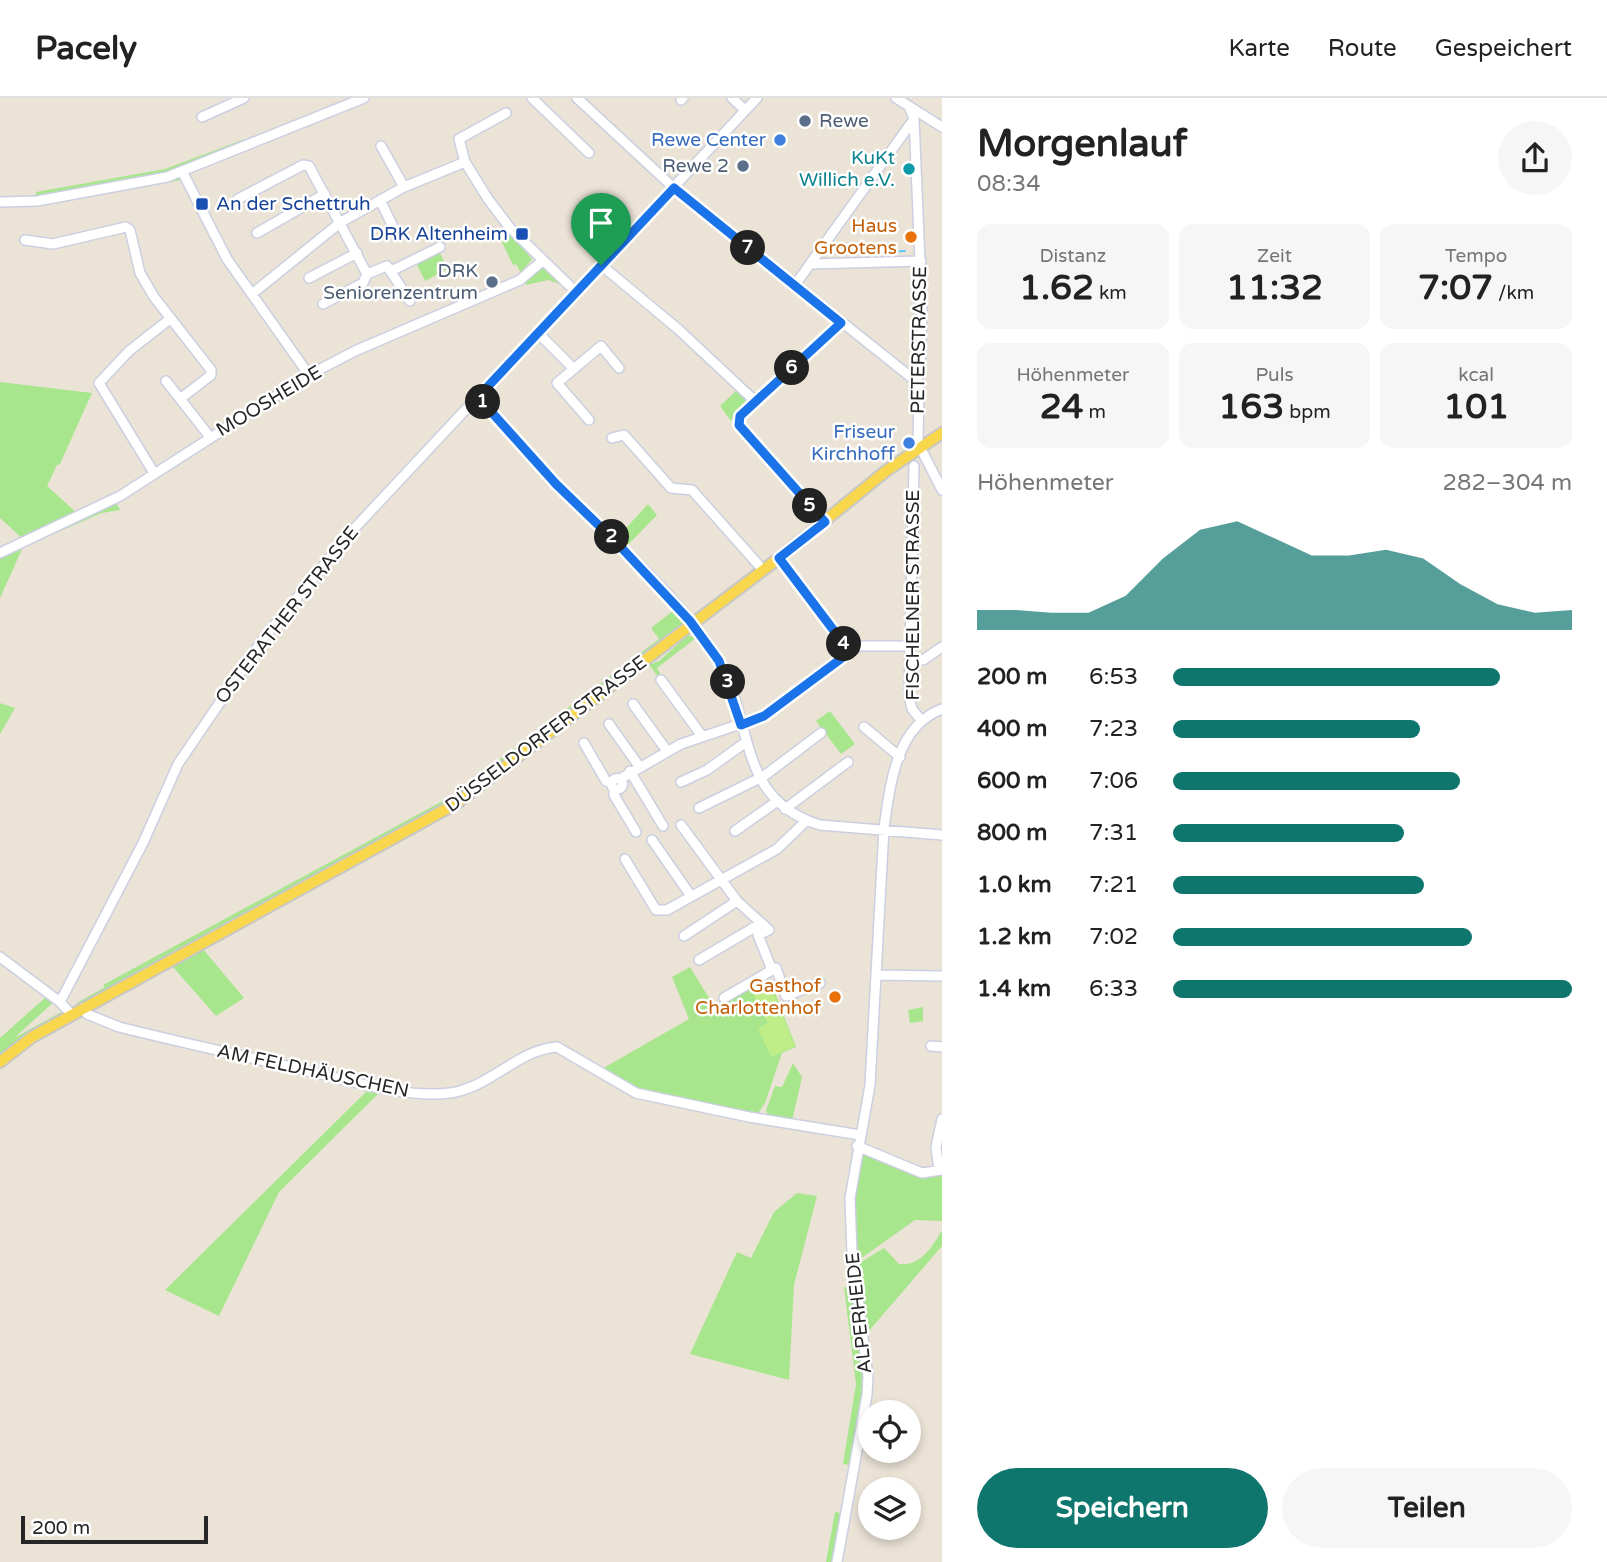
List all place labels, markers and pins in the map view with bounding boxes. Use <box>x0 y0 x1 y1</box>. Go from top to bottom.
place label: Rewe <box>819 110 869 132</box>
marker: Rewe <box>797 113 813 129</box>
place label: Rewe Center <box>651 129 767 151</box>
marker: Rewe Center <box>772 132 788 148</box>
place label: KuKt Willich e.V. <box>799 147 895 191</box>
place label: Rewe 2 <box>662 155 729 177</box>
marker: Rewe 2 <box>735 158 751 174</box>
marker: KuKt Willich e.V. <box>901 161 917 177</box>
place label: An der Schettruh <box>216 193 371 215</box>
pin <box>571 193 631 265</box>
marker: An der Schettruh <box>194 196 210 212</box>
place label: Haus Grootens <box>814 215 897 259</box>
place label: DRK Altenheim <box>370 223 508 245</box>
marker: DRK Altenheim <box>514 226 530 242</box>
marker: Haus Grootens <box>903 229 919 245</box>
pin: 7 <box>730 230 766 266</box>
place label: DRK Seniorenzentrum <box>323 260 478 304</box>
marker: DRK Seniorenzentrum <box>484 274 500 290</box>
pin: 6 <box>774 350 810 386</box>
pin: 1 <box>466 384 500 420</box>
place label: Friseur Kirchhoff <box>811 421 896 465</box>
marker: Friseur Kirchhoff <box>901 435 917 451</box>
pin: 5 <box>792 488 828 524</box>
pin: 2 <box>594 520 630 555</box>
pin: 4 <box>826 626 862 662</box>
pin: 3 <box>710 664 746 700</box>
place label: Gasthof Charlottenhof <box>695 975 822 1019</box>
marker: Gasthof Charlottenhof <box>827 989 843 1005</box>

